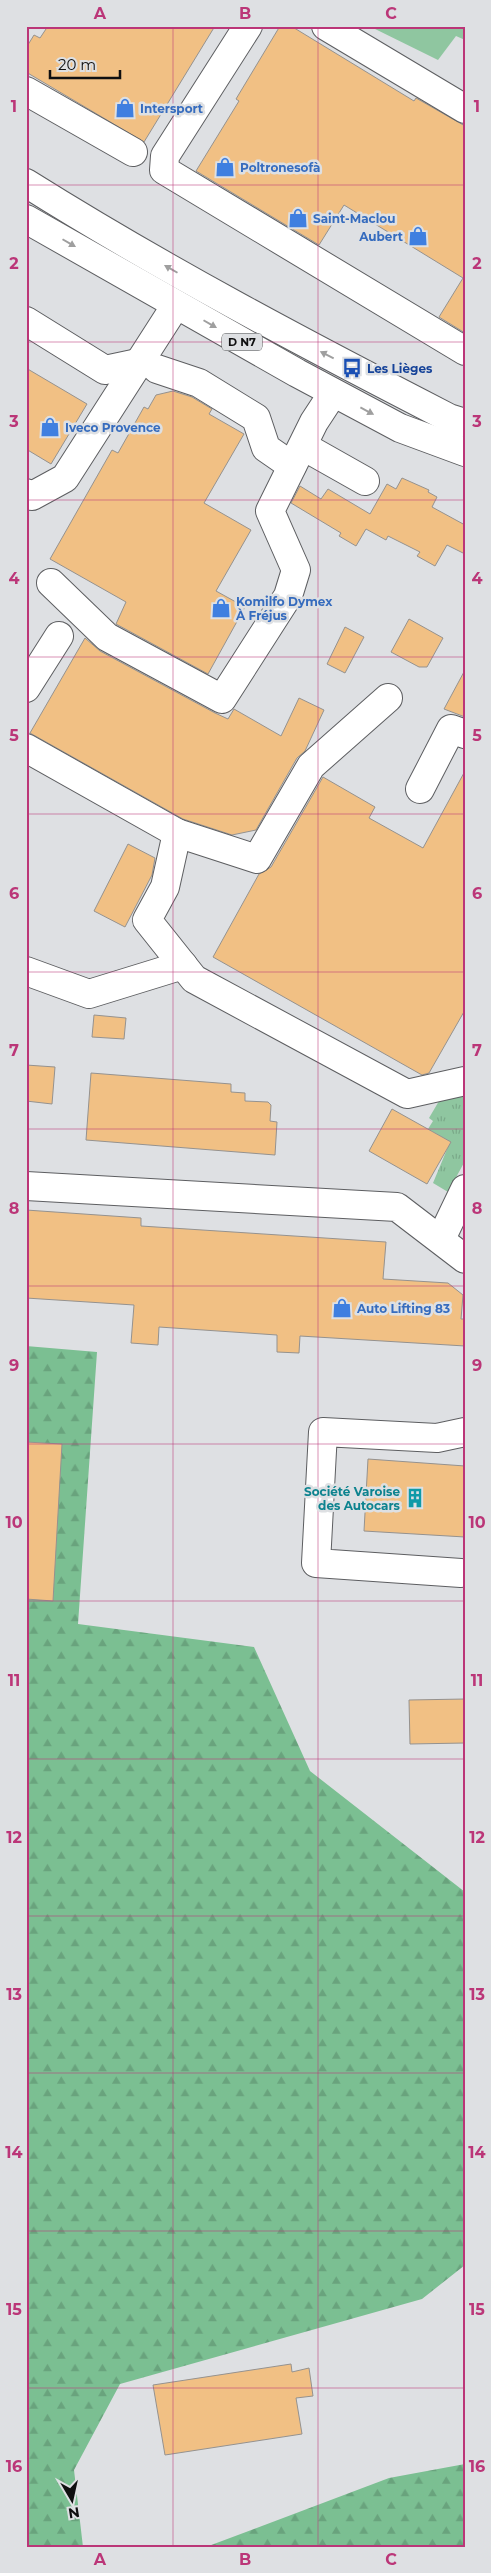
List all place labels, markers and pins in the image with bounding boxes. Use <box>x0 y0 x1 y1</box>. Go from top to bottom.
shop icon: Intersport <box>114 97 136 119</box>
place label: Intersport <box>140 101 204 116</box>
shop icon: Poltronesofà <box>214 156 236 178</box>
place label: Poltronesofà <box>240 160 320 175</box>
shop icon: Saint-Maclou <box>287 207 309 229</box>
place label: Saint-Maclou <box>313 211 395 226</box>
shop icon: Aubert <box>407 225 429 247</box>
place label: Aubert <box>358 229 404 244</box>
bus stop icon: Les Lièges <box>341 357 363 379</box>
place label: Les Lièges <box>367 361 433 376</box>
shop icon: Iveco Provence <box>39 416 61 438</box>
place label: Iveco Provence <box>65 420 161 435</box>
place label: Komilfo Dymex À Fréjus <box>235 594 333 623</box>
shop icon: Komilfo Dymex À Fréjus <box>210 597 232 619</box>
shop icon: Auto Lifting 83 <box>331 1297 353 1319</box>
place label: Auto Lifting 83 <box>356 1301 450 1316</box>
place label: Société Varoise des Autocars <box>304 1484 401 1513</box>
building icon: Société Varoise des Autocars <box>404 1487 426 1509</box>

